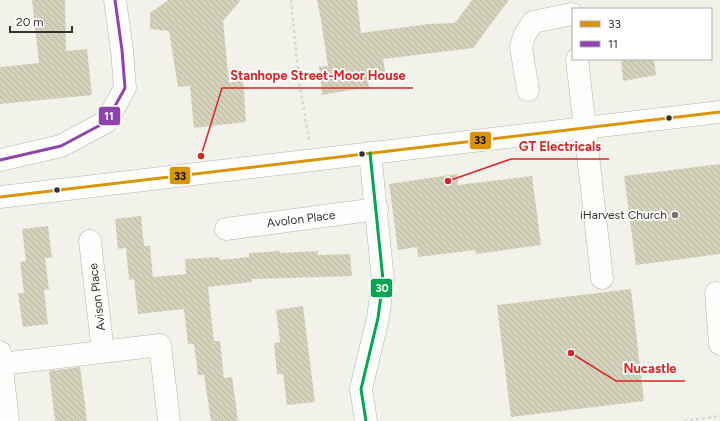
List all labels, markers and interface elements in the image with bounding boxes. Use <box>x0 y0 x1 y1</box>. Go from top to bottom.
scale bar <box>10 8 72 34</box>
legend <box>572 8 712 60</box>
text: 20 m <box>16 15 44 29</box>
text: 33 <box>608 17 621 31</box>
text: 11 <box>608 37 618 51</box>
callout: Stanhope Street-Moor House <box>222 63 413 88</box>
text: Stanhope Street-Moor House <box>230 68 406 83</box>
line badge: 11 <box>98 106 121 126</box>
text: 11 <box>104 110 114 123</box>
unlabelled marker <box>664 113 674 123</box>
line badge: 33 <box>469 131 492 150</box>
text: 33 <box>474 134 486 147</box>
callout: GT Electricals <box>511 134 609 159</box>
text: GT Electricals <box>519 139 601 154</box>
unlabelled marker <box>357 149 367 159</box>
line badge: 33 <box>169 166 191 185</box>
text: 33 <box>174 170 186 183</box>
unlabelled marker <box>52 185 62 195</box>
street label: Avolon Place <box>266 208 337 230</box>
place label: iHarvest Church <box>580 208 667 222</box>
marker: iHarvest Church <box>670 210 680 220</box>
street label: Avison Place <box>86 262 108 332</box>
line badge: 30 <box>370 278 393 298</box>
text: 30 <box>375 282 389 295</box>
callout: Nucastle <box>616 356 685 381</box>
text: Nucastle <box>623 361 677 376</box>

